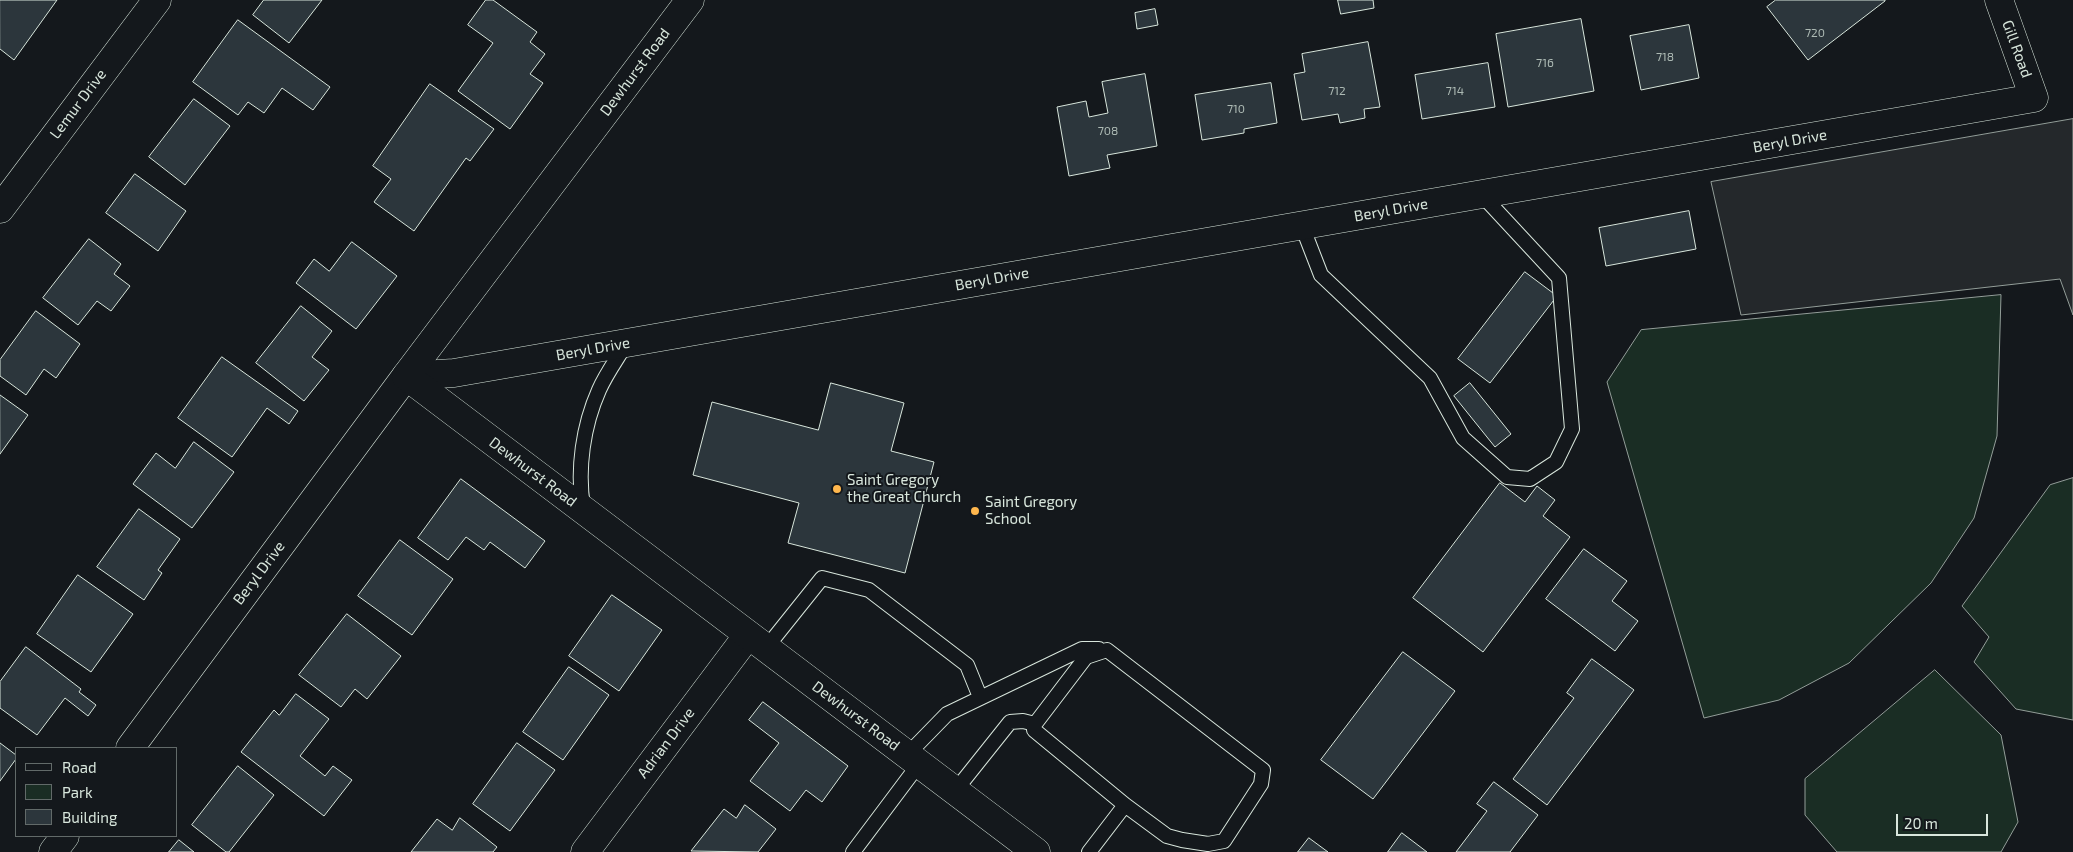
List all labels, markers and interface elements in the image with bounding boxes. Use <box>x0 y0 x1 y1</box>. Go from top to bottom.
street label: Gill Road <box>1998 18 2036 80</box>
street label: Dewhurst Road <box>596 25 674 119</box>
house number: 720 <box>1805 26 1825 40</box>
house number: 718 <box>1656 50 1674 64</box>
house number: 716 <box>1536 56 1554 70</box>
street label: Lemur Drive <box>46 66 110 142</box>
house number: 712 <box>1328 84 1346 98</box>
house number: 714 <box>1446 84 1464 98</box>
house number: 710 <box>1227 102 1245 116</box>
house number: 708 <box>1098 124 1118 138</box>
street label: Beryl Drive <box>1752 126 1828 156</box>
street label: Beryl Drive <box>1353 195 1429 225</box>
street label: Beryl Drive <box>954 264 1030 294</box>
street label: Beryl Drive <box>555 334 631 364</box>
street label: Dewhurst Road <box>486 433 580 511</box>
place label: Saint Gregory the Great Church <box>847 471 961 506</box>
marker: Saint Gregory the Great Church <box>831 483 843 495</box>
place label: Saint Gregory School <box>985 493 1077 528</box>
marker: Saint Gregory School <box>969 505 981 517</box>
street label: Beryl Drive <box>229 538 289 608</box>
street label: Dewhurst Road <box>809 677 903 755</box>
street label: Adrian Drive <box>634 704 698 782</box>
legend <box>15 747 178 837</box>
text: Road <box>62 758 97 776</box>
text: Park <box>62 783 93 801</box>
scale bar <box>1898 804 1990 836</box>
text: Building <box>62 808 117 826</box>
text: 20 m <box>1904 814 1938 832</box>

